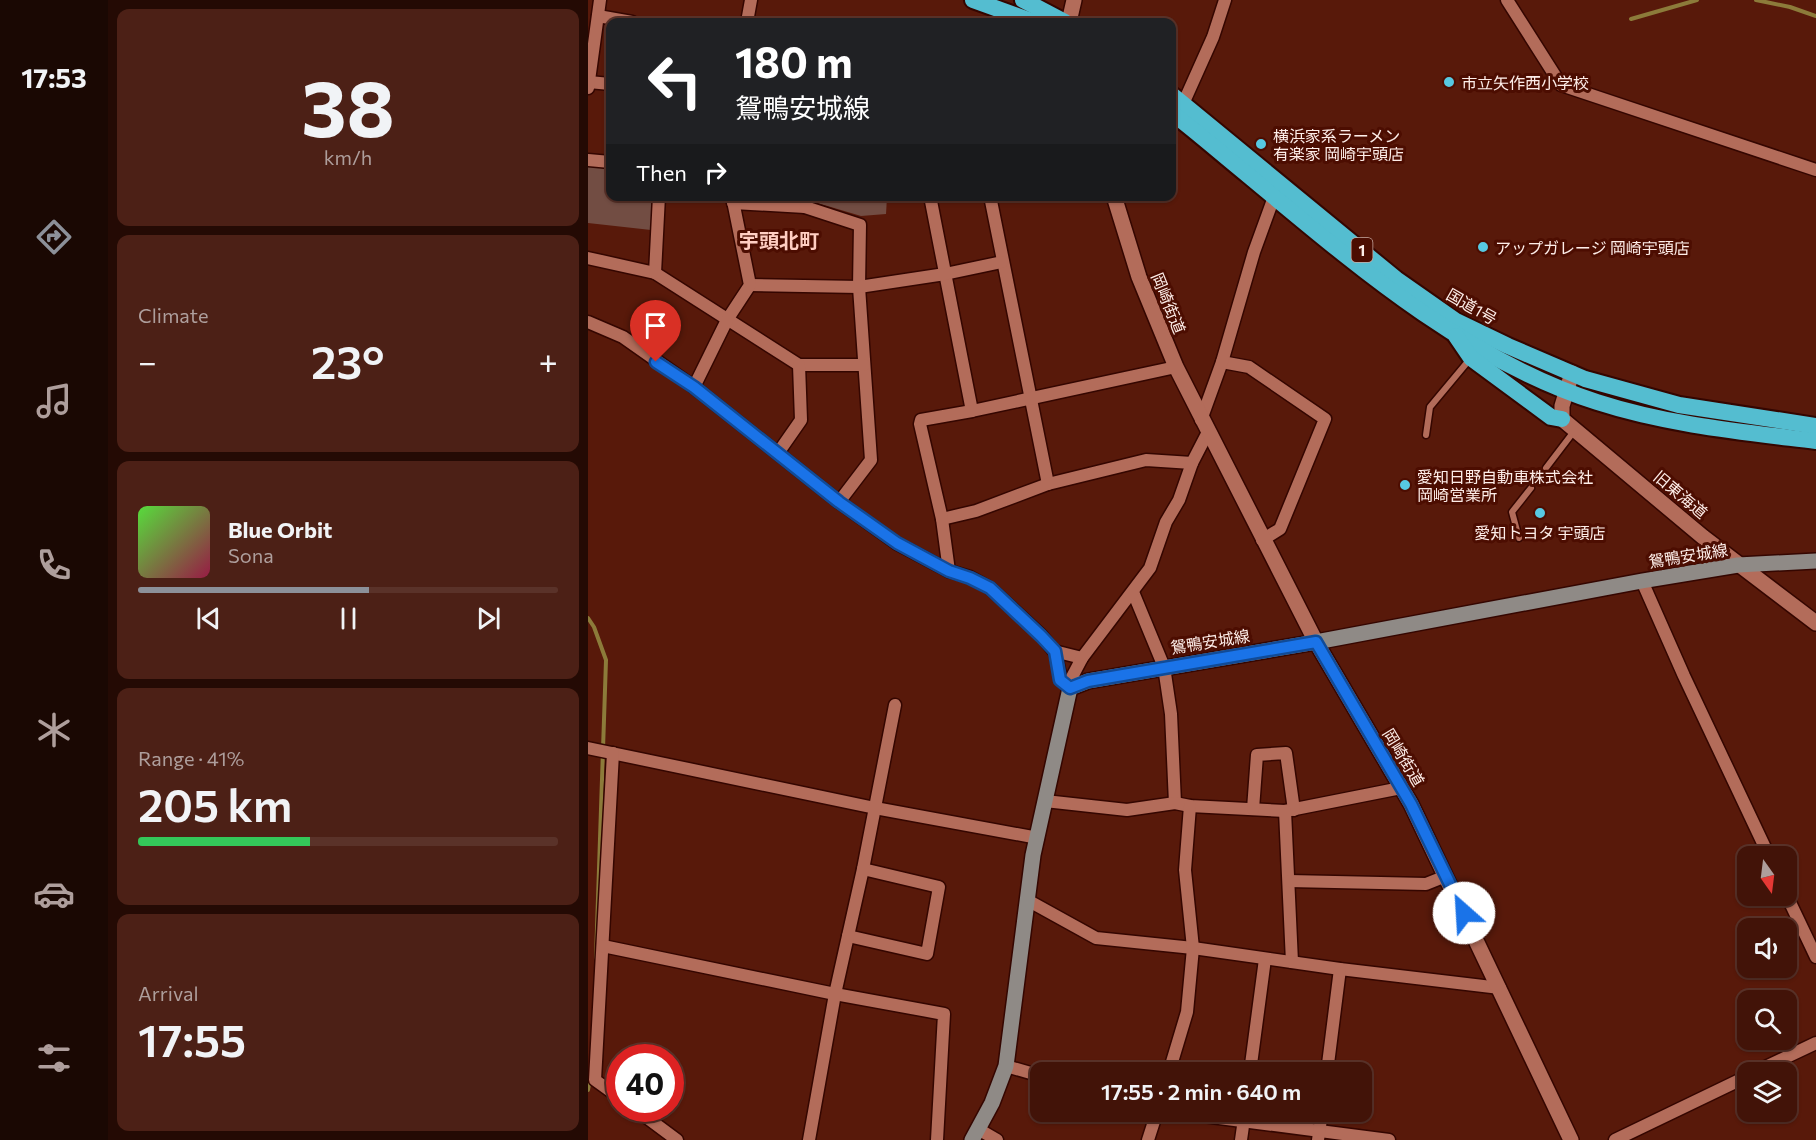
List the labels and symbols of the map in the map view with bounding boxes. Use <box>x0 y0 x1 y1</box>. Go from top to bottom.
place label: 市立矢作西小学校 <box>1461 73 1589 92</box>
marker: 市立矢作西小学校 <box>1442 75 1456 89</box>
place label: 横浜家系ラーメン 有楽家 岡崎宇頭店 <box>1273 126 1404 163</box>
marker: 横浜家系ラーメン 有楽家 岡崎宇頭店 <box>1254 137 1268 151</box>
district label: 宇頭北町 <box>739 228 819 252</box>
road number: 1 <box>1352 238 1372 262</box>
place label: アップガレージ 岡崎宇頭店 <box>1495 238 1690 257</box>
marker: アップガレージ 岡崎宇頭店 <box>1476 240 1490 254</box>
street label: 岡崎街道 <box>1148 270 1190 336</box>
street label: 国道1号 <box>1444 284 1500 328</box>
pin <box>630 300 681 362</box>
street label: 旧東海道 <box>1650 466 1712 522</box>
place label: 愛知日野自動車株式会社 岡崎営業所 <box>1417 467 1593 504</box>
marker: 愛知日野自動車株式会社 岡崎営業所 <box>1398 478 1412 492</box>
marker: 愛知トヨタ 宇頭店 <box>1533 506 1547 520</box>
place label: 愛知トヨタ 宇頭店 <box>1474 523 1606 542</box>
street label: 鴛鴨安城線 <box>1647 539 1729 571</box>
street label: 鴛鴨安城線 <box>1169 625 1251 657</box>
street label: 岡崎街道 <box>1379 725 1429 789</box>
north arrow <box>1737 846 1797 906</box>
position arrow <box>1432 881 1496 945</box>
speed limit sign: 40 <box>606 1044 684 1122</box>

